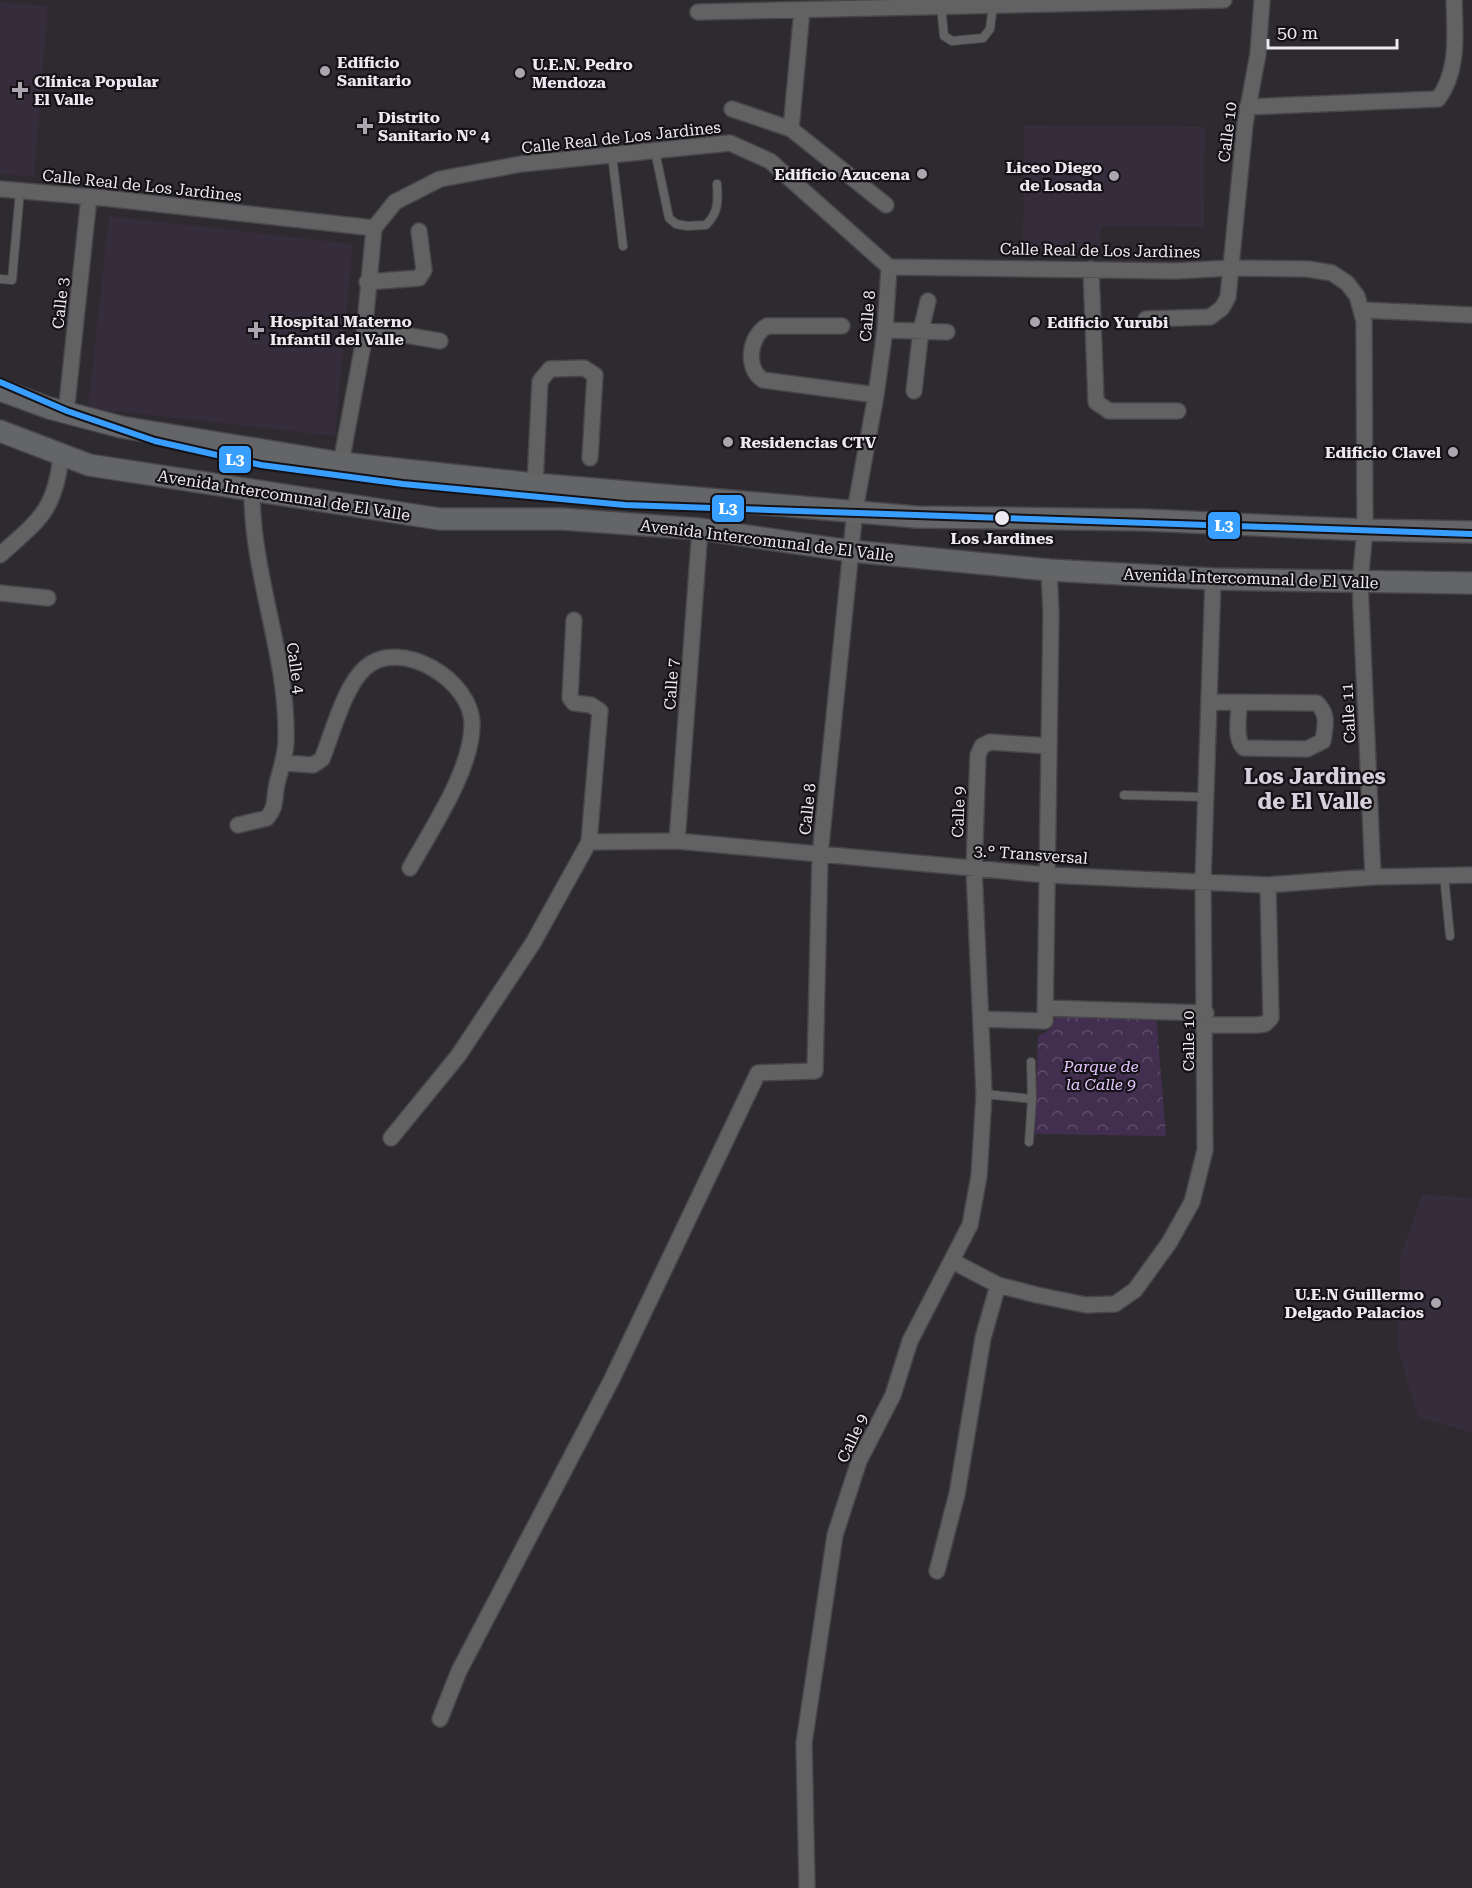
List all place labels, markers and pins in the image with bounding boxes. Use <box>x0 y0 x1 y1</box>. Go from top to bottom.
place label: Edificio Sanitario <box>337 53 411 90</box>
place label: U.E.N. Pedro Mendoza <box>532 55 633 92</box>
marker: Edificio Sanitario <box>318 64 332 78</box>
marker: U.E.N. Pedro Mendoza <box>513 66 527 80</box>
place label: Clínica Popular El Valle <box>34 72 159 109</box>
marker: Clínica Popular El Valle <box>11 81 29 99</box>
place label: Distrito Sanitario N° 4 <box>378 108 490 145</box>
marker: Distrito Sanitario N° 4 <box>356 117 374 135</box>
place label: Liceo Diego de Losada <box>1006 158 1103 195</box>
place label: Edificio Azucena <box>774 165 911 184</box>
marker: Edificio Azucena <box>915 167 929 181</box>
marker: Liceo Diego de Losada <box>1107 169 1121 183</box>
place label: Hospital Materno Infantil del Valle <box>270 312 412 349</box>
place label: Edificio Yurubi <box>1047 313 1169 332</box>
marker: Edificio Yurubi <box>1028 315 1042 329</box>
marker: Hospital Materno Infantil del Valle <box>247 321 265 339</box>
place label: Residencias CTV <box>740 433 877 452</box>
marker: Residencias CTV <box>721 435 735 449</box>
place label: Edificio Clavel <box>1325 443 1442 462</box>
marker: Edificio Clavel <box>1446 445 1460 459</box>
marker: Los Jardines <box>993 509 1011 527</box>
place label: Los Jardines <box>950 529 1054 548</box>
place label: U.E.N Guillermo Delgado Palacios <box>1285 1285 1424 1322</box>
marker: U.E.N Guillermo Delgado Palacios <box>1429 1296 1443 1310</box>

